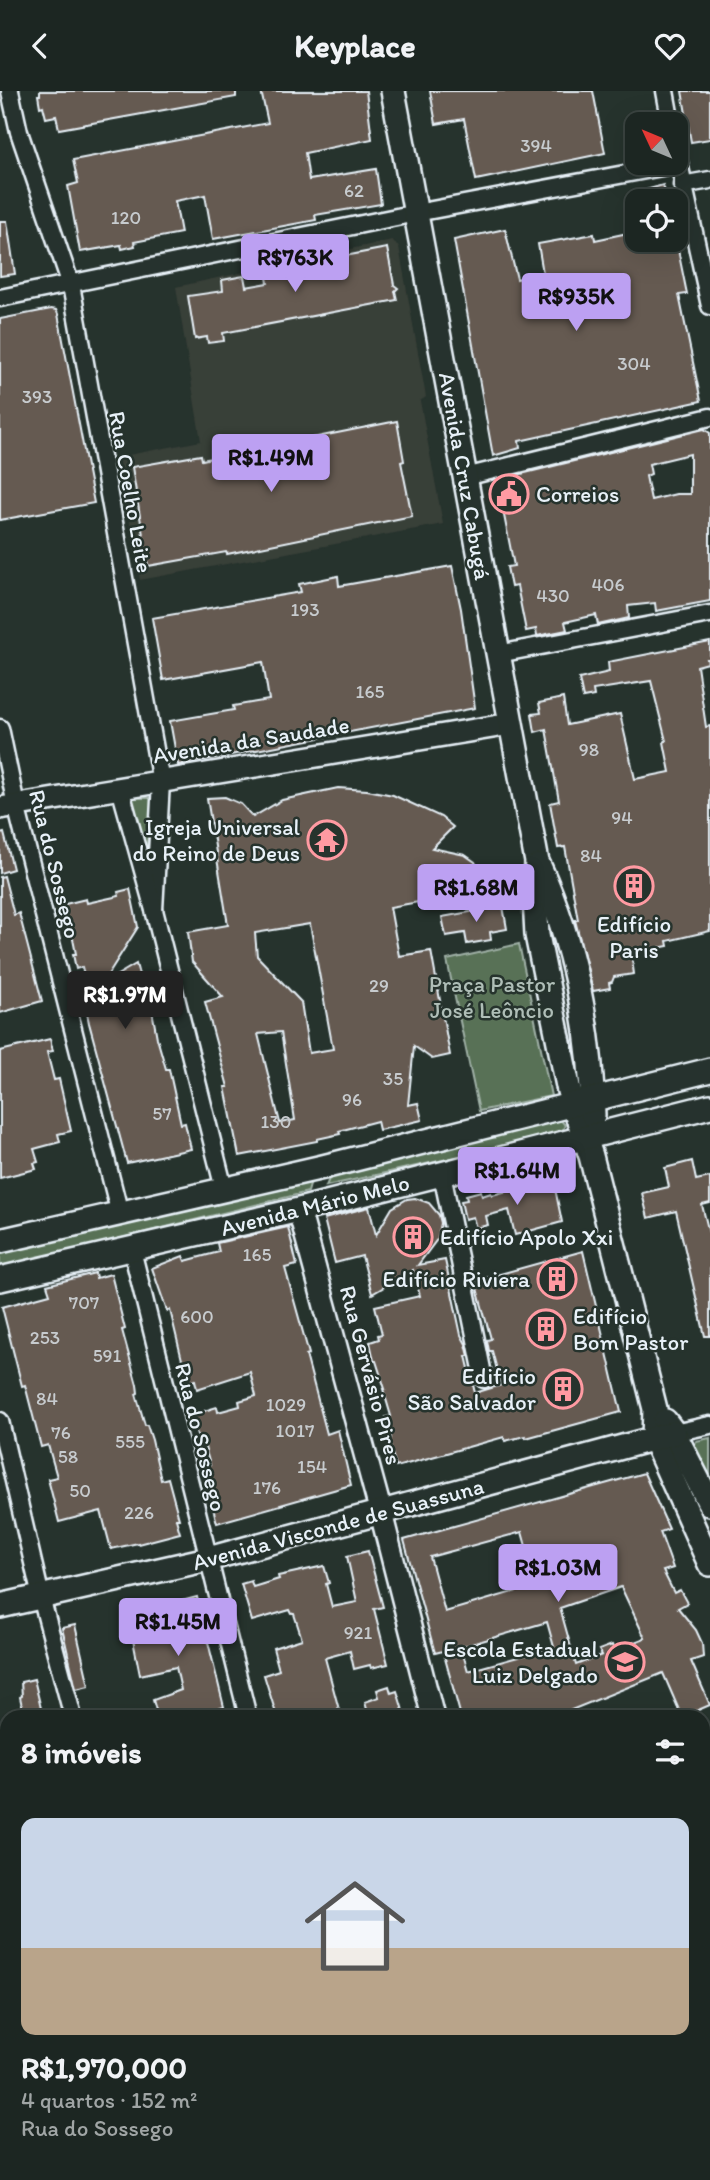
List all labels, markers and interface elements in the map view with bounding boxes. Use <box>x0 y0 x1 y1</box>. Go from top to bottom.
icon: back <box>21 27 59 65</box>
text: Keyplace <box>294 27 416 65</box>
icon: heart <box>651 27 689 65</box>
north arrow <box>625 112 688 175</box>
map controls <box>625 112 688 252</box>
house number: 394 <box>520 134 552 157</box>
house number: 62 <box>344 179 364 202</box>
button: locate <box>625 189 688 252</box>
house number: 120 <box>111 206 141 229</box>
pin: R$763K <box>238 235 352 294</box>
text: R$763K <box>257 243 333 271</box>
pin: R$935K <box>519 273 633 333</box>
text: R$935K <box>538 282 614 310</box>
house number: 304 <box>617 352 651 375</box>
street label: Avenida Cruz Cabugá <box>433 370 497 582</box>
house number: 393 <box>22 385 52 408</box>
street label: Rua Coelho Leite <box>103 409 159 575</box>
pin: R$1.49M <box>206 435 336 494</box>
text: R$1.49M <box>228 443 314 471</box>
public building icon: Correios <box>488 473 530 515</box>
place label: Correios <box>536 480 619 508</box>
house number: 406 <box>591 573 625 596</box>
house number: 430 <box>536 584 570 607</box>
house number: 193 <box>290 598 320 621</box>
house number: 165 <box>356 680 384 703</box>
street label: Avenida da Saudade <box>151 711 351 769</box>
house number: 98 <box>579 738 599 761</box>
street label: Rua do Sossego <box>23 787 87 941</box>
house number: 94 <box>611 806 633 829</box>
place label: Igreja Universal do Reino de Deus <box>133 813 300 867</box>
temple icon: Igreja Universal do Reino de Deus <box>306 819 348 861</box>
house number: 84 <box>580 844 602 867</box>
pin: R$1.68M <box>411 865 541 924</box>
building icon: Edifício Paris <box>613 865 655 907</box>
text: R$1.68M <box>433 873 519 901</box>
place label: Edifício Paris <box>597 910 671 964</box>
park label: Praça Pastor José Leôncio <box>429 970 555 1024</box>
pin: R$1.97M <box>60 971 190 1031</box>
house number: 29 <box>369 974 389 997</box>
text: R$1.97M <box>83 980 167 1008</box>
house number: 35 <box>383 1067 403 1090</box>
house number: 96 <box>342 1088 362 1111</box>
house number: 57 <box>152 1102 172 1125</box>
house number: 130 <box>261 1110 291 1133</box>
pin: R$1.64M <box>452 1147 582 1207</box>
text: R$1.64M <box>474 1156 560 1184</box>
street label: Avenida Mário Melo <box>218 1168 412 1242</box>
building icon: Edifício Apolo Xxi <box>392 1216 434 1258</box>
place label: Edifício Apolo Xxi <box>440 1223 613 1251</box>
house number: 165 <box>243 1243 271 1266</box>
building icon: Edifício Riviera <box>536 1258 578 1300</box>
place label: Edifício Riviera <box>383 1265 530 1293</box>
street label: Rua Gervásio Pires <box>334 1282 408 1468</box>
house number: 707 <box>69 1291 99 1314</box>
place label: Edifício Bom Pastor <box>573 1302 688 1356</box>
house number: 600 <box>180 1305 214 1328</box>
building icon: Edifício Bom Pastor <box>525 1308 567 1350</box>
house number: 253 <box>30 1326 60 1349</box>
house number: 591 <box>93 1344 122 1367</box>
street label: Rua do Sossego <box>169 1360 233 1514</box>
place label: Edifício São Salvador <box>407 1362 536 1416</box>
building icon: Edifício São Salvador <box>542 1368 584 1410</box>
house number: 84 <box>36 1387 58 1410</box>
house number: 1029 <box>266 1393 306 1416</box>
house number: 1017 <box>276 1419 314 1442</box>
house number: 76 <box>51 1421 71 1444</box>
house number: 555 <box>115 1430 145 1453</box>
house number: 58 <box>58 1445 78 1468</box>
house number: 154 <box>297 1455 327 1478</box>
street label: Avenida Visconde de Suassuna <box>189 1472 487 1576</box>
house number: 176 <box>253 1476 281 1499</box>
house number: 50 <box>69 1479 91 1502</box>
house number: 226 <box>124 1501 154 1524</box>
pin: R$1.03M <box>493 1545 623 1604</box>
text: R$1.03M <box>514 1553 602 1581</box>
pin: R$1.45M <box>113 1599 243 1658</box>
text: R$1.45M <box>135 1607 221 1635</box>
house number: 921 <box>344 1621 373 1644</box>
place label: Escola Estadual Luiz Delgado <box>443 1635 598 1689</box>
school or university icon: Escola Estadual Luiz Delgado <box>604 1641 646 1683</box>
icon: filters <box>651 1733 689 1771</box>
text: 8 imóveis <box>21 1734 142 1771</box>
icon: home <box>292 1863 418 1989</box>
text: R$1,970,000 <box>21 2049 187 2086</box>
text: 4 quartos · 152 m² <box>21 2086 197 2114</box>
text: Rua do Sossego <box>21 2114 173 2142</box>

